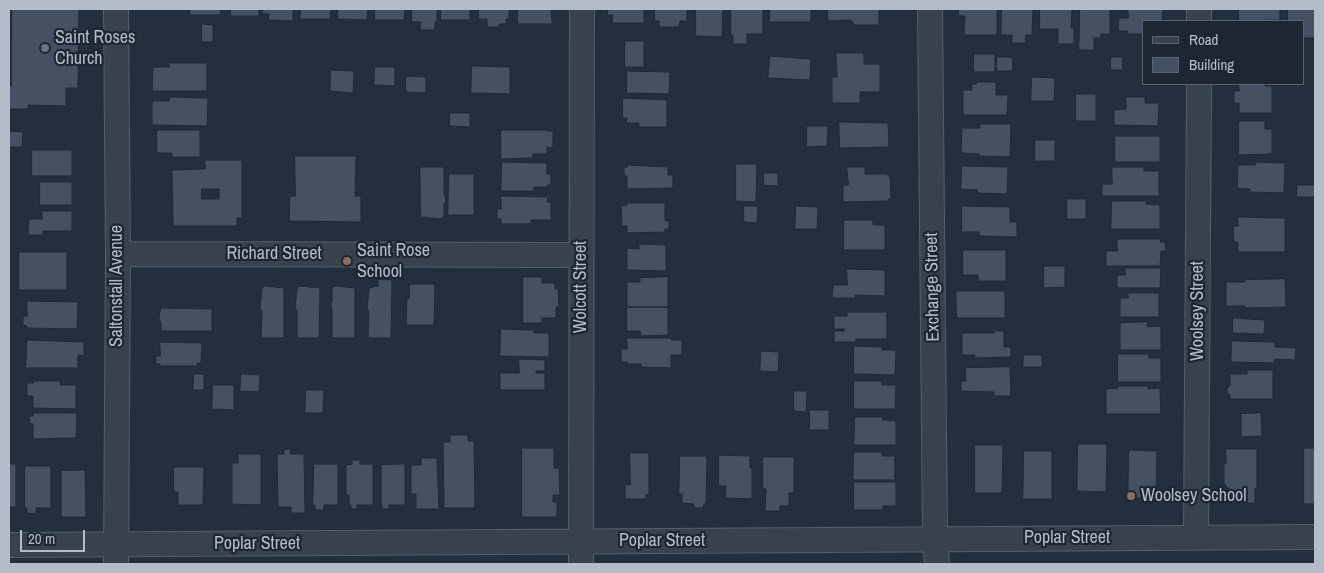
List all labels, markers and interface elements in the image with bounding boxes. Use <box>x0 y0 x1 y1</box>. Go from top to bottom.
legend <box>1142 20 1304 85</box>
place label: Saint Roses Church <box>55 27 135 70</box>
text: Road <box>1189 29 1218 50</box>
marker: Saint Roses Church <box>39 42 51 54</box>
text: Building <box>1189 54 1234 75</box>
street label: Saltonstall Avenue <box>106 225 128 347</box>
street label: Exchange Street <box>921 232 945 342</box>
place label: Saint Rose School <box>357 240 430 282</box>
street label: Wolcott Street <box>570 241 592 333</box>
street label: Richard Street <box>226 243 322 265</box>
marker: Saint Rose School <box>341 255 353 267</box>
street label: Woolsey Street <box>1187 261 1209 361</box>
place label: Woolsey School <box>1141 485 1247 507</box>
marker: Woolsey School <box>1125 490 1137 502</box>
scale bar <box>22 520 88 552</box>
street label: Poplar Street <box>1024 527 1110 549</box>
text: 20 m <box>28 528 55 549</box>
street label: Poplar Street <box>619 530 705 552</box>
street label: Poplar Street <box>214 533 300 555</box>

